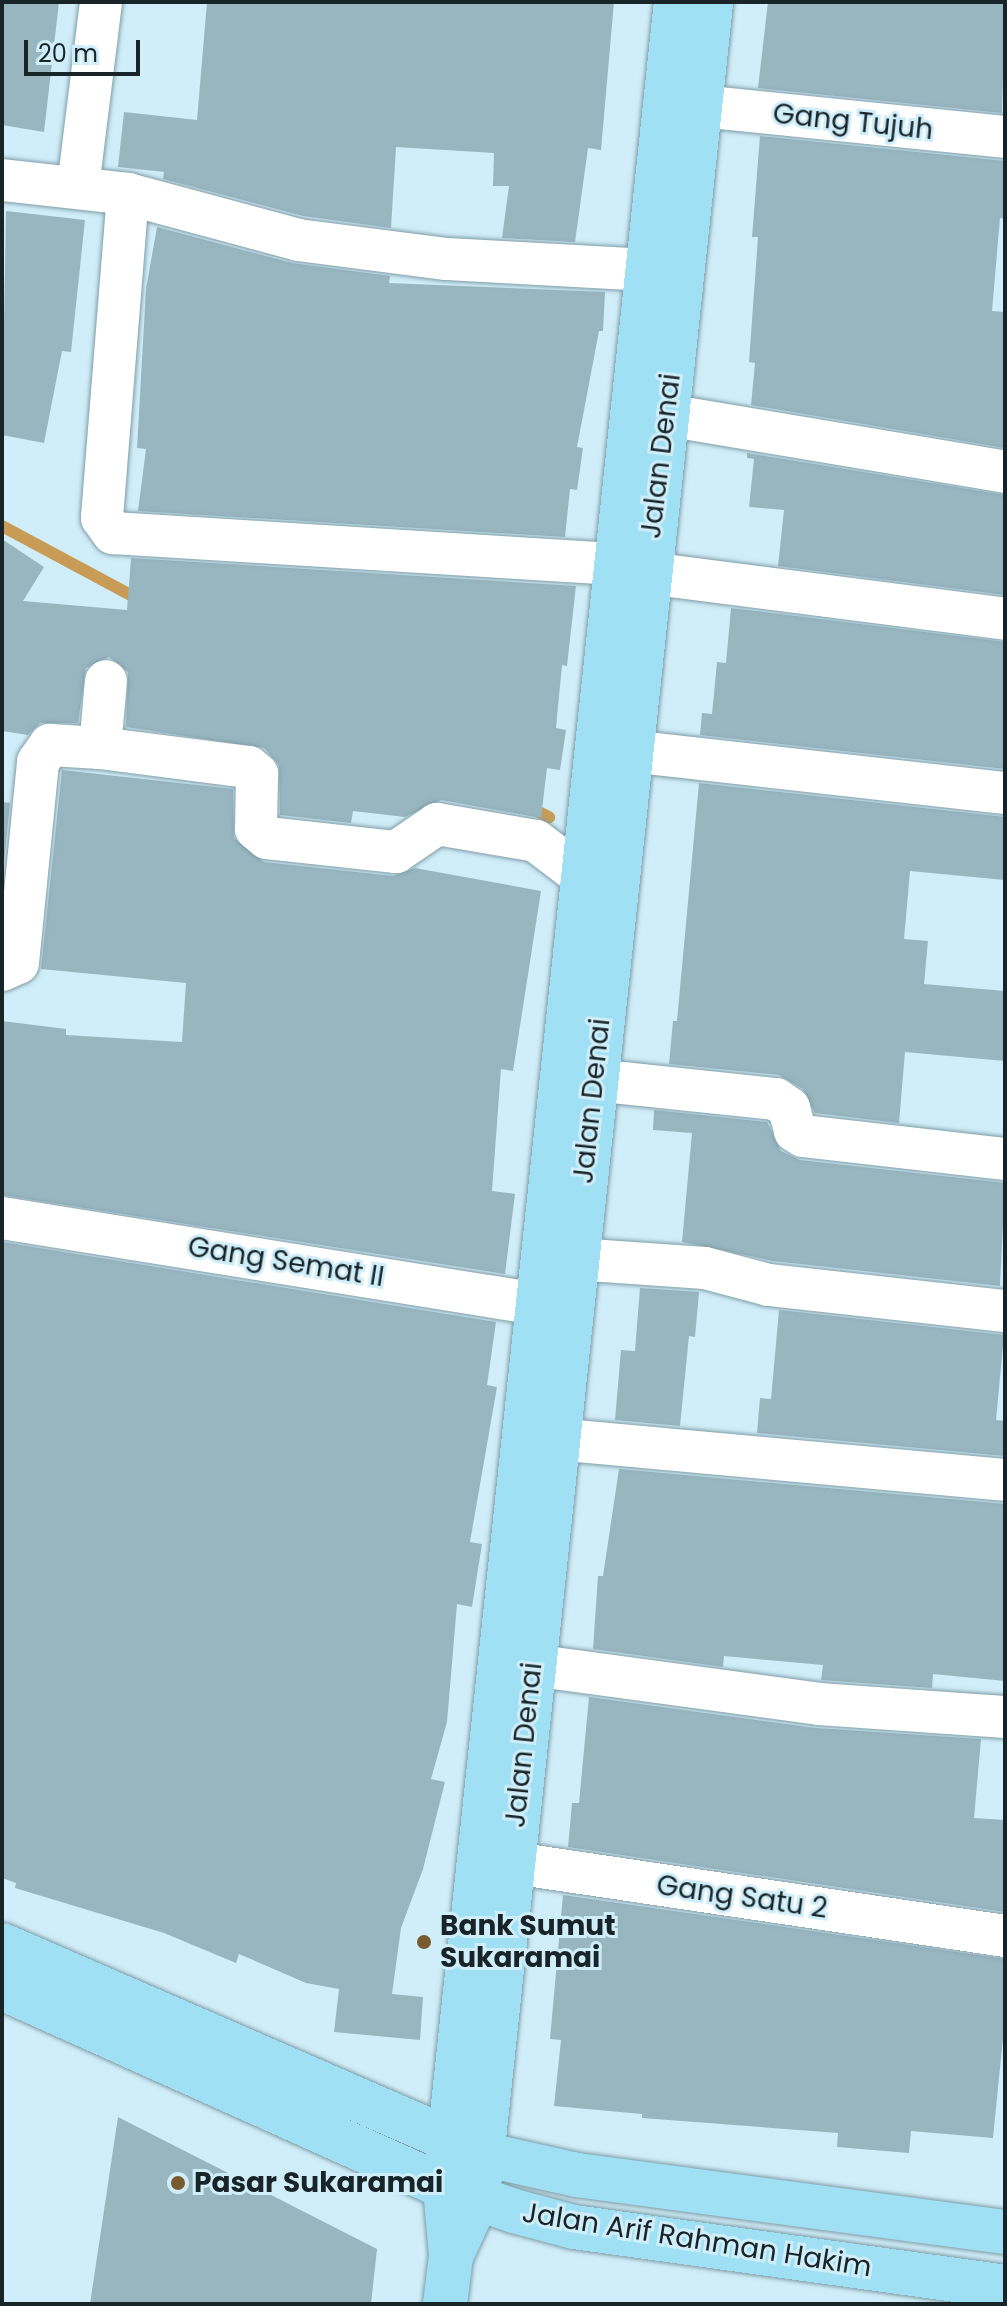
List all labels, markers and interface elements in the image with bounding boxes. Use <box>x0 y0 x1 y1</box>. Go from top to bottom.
scale bar <box>28 24 144 74</box>
text: 20 m <box>38 37 98 70</box>
street label: Gang Tujuh <box>771 97 935 147</box>
street label: Jalan Denai <box>634 372 688 540</box>
street label: Jalan Denai <box>567 1017 617 1185</box>
street label: Gang Semat II <box>186 1230 386 1294</box>
street label: Jalan Denai <box>499 1661 549 1829</box>
street label: Gang Satu 2 <box>654 1868 830 1926</box>
place label: Bank Sumut Sukaramai <box>440 1909 616 1975</box>
marker: Bank Sumut Sukaramai <box>415 1933 433 1951</box>
place label: Pasar Sukaramai <box>194 2166 443 2200</box>
marker: Pasar Sukaramai <box>169 2174 187 2192</box>
street label: Jalan Arif Rahman Hakim <box>520 2196 874 2284</box>

